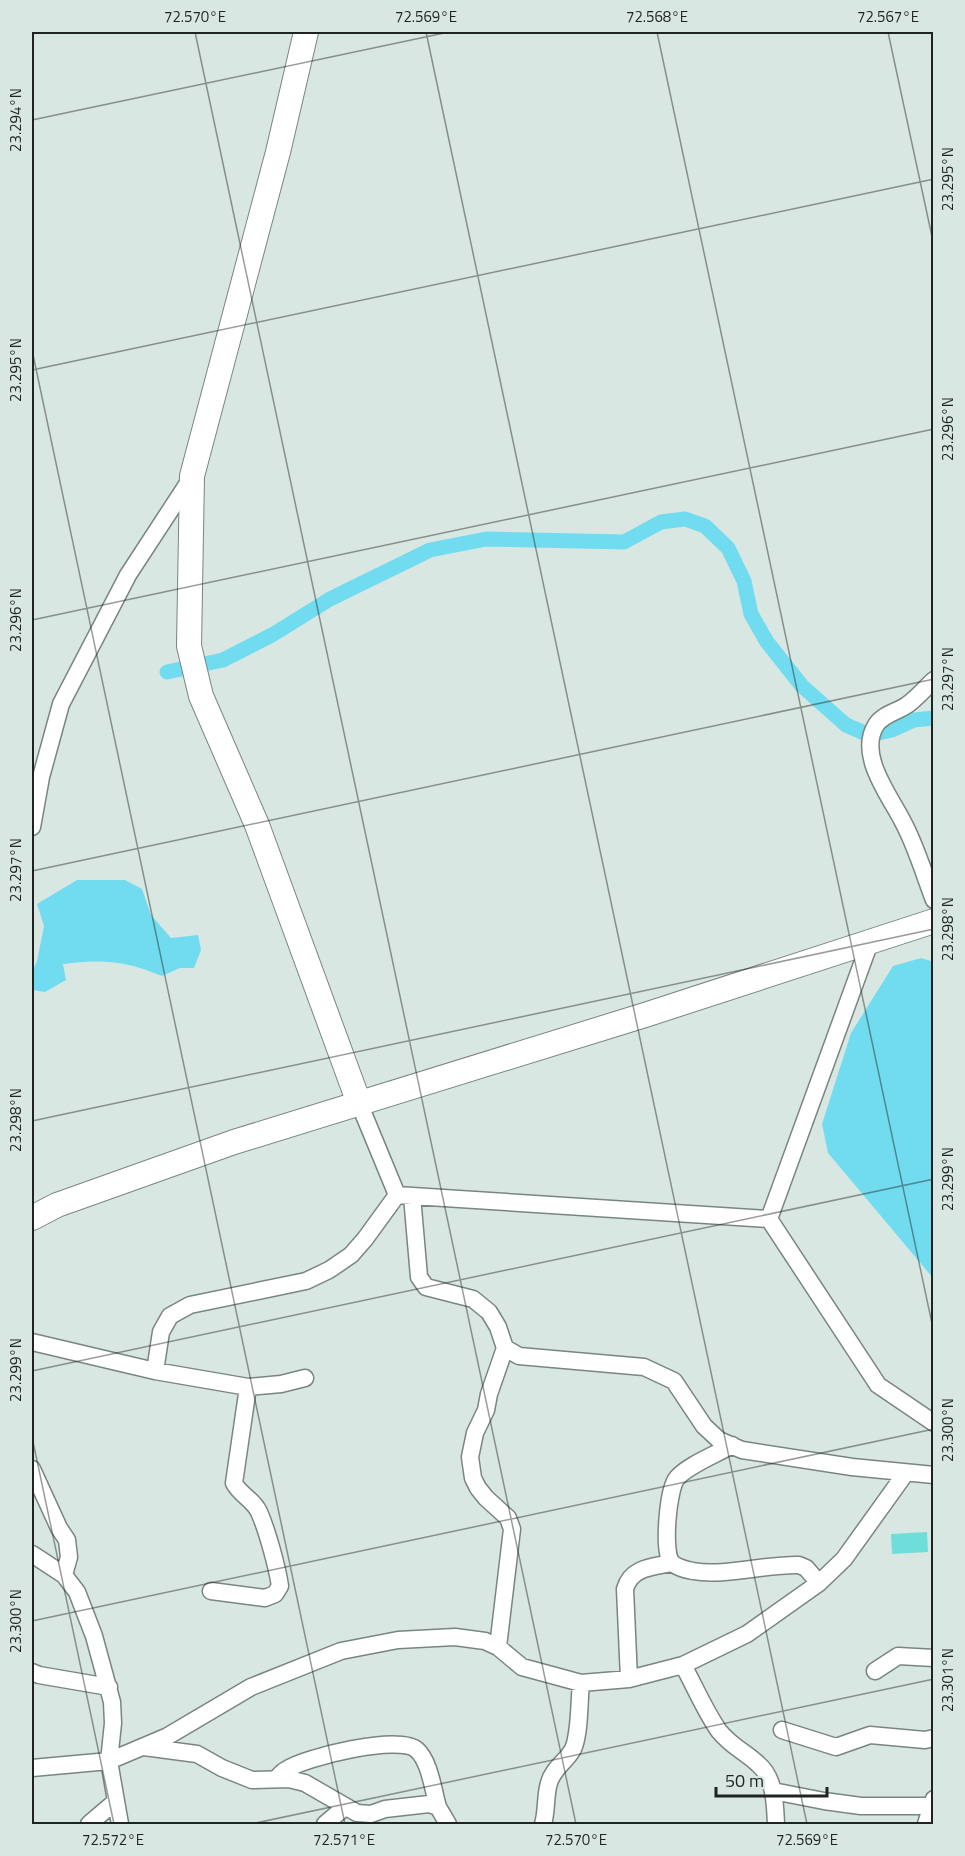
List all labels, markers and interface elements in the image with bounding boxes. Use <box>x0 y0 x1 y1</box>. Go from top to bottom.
text: 72.570°E <box>164 5 226 28</box>
text: 72.569°E <box>395 5 457 28</box>
text: 72.568°E <box>626 5 688 28</box>
text: 72.567°E <box>857 5 919 28</box>
text: 23.294°N <box>4 88 27 152</box>
text: 23.295°N <box>936 147 959 211</box>
text: 23.295°N <box>4 338 27 402</box>
text: 23.296°N <box>936 397 959 461</box>
text: 23.296°N <box>4 588 27 652</box>
text: 23.297°N <box>936 647 959 711</box>
text: 23.297°N <box>4 838 27 902</box>
text: 23.298°N <box>936 897 959 961</box>
text: 23.298°N <box>4 1088 27 1152</box>
text: 23.299°N <box>936 1147 959 1211</box>
text: 23.299°N <box>4 1338 27 1402</box>
text: 23.300°N <box>936 1398 959 1462</box>
text: 23.300°N <box>4 1589 27 1653</box>
text: 23.301°N <box>936 1648 959 1712</box>
scale bar <box>716 1760 827 1798</box>
text: 50 m <box>725 1767 764 1794</box>
text: 72.572°E <box>82 1828 144 1851</box>
text: 72.571°E <box>313 1828 375 1851</box>
text: 72.570°E <box>545 1828 607 1851</box>
text: 72.569°E <box>776 1828 838 1851</box>

